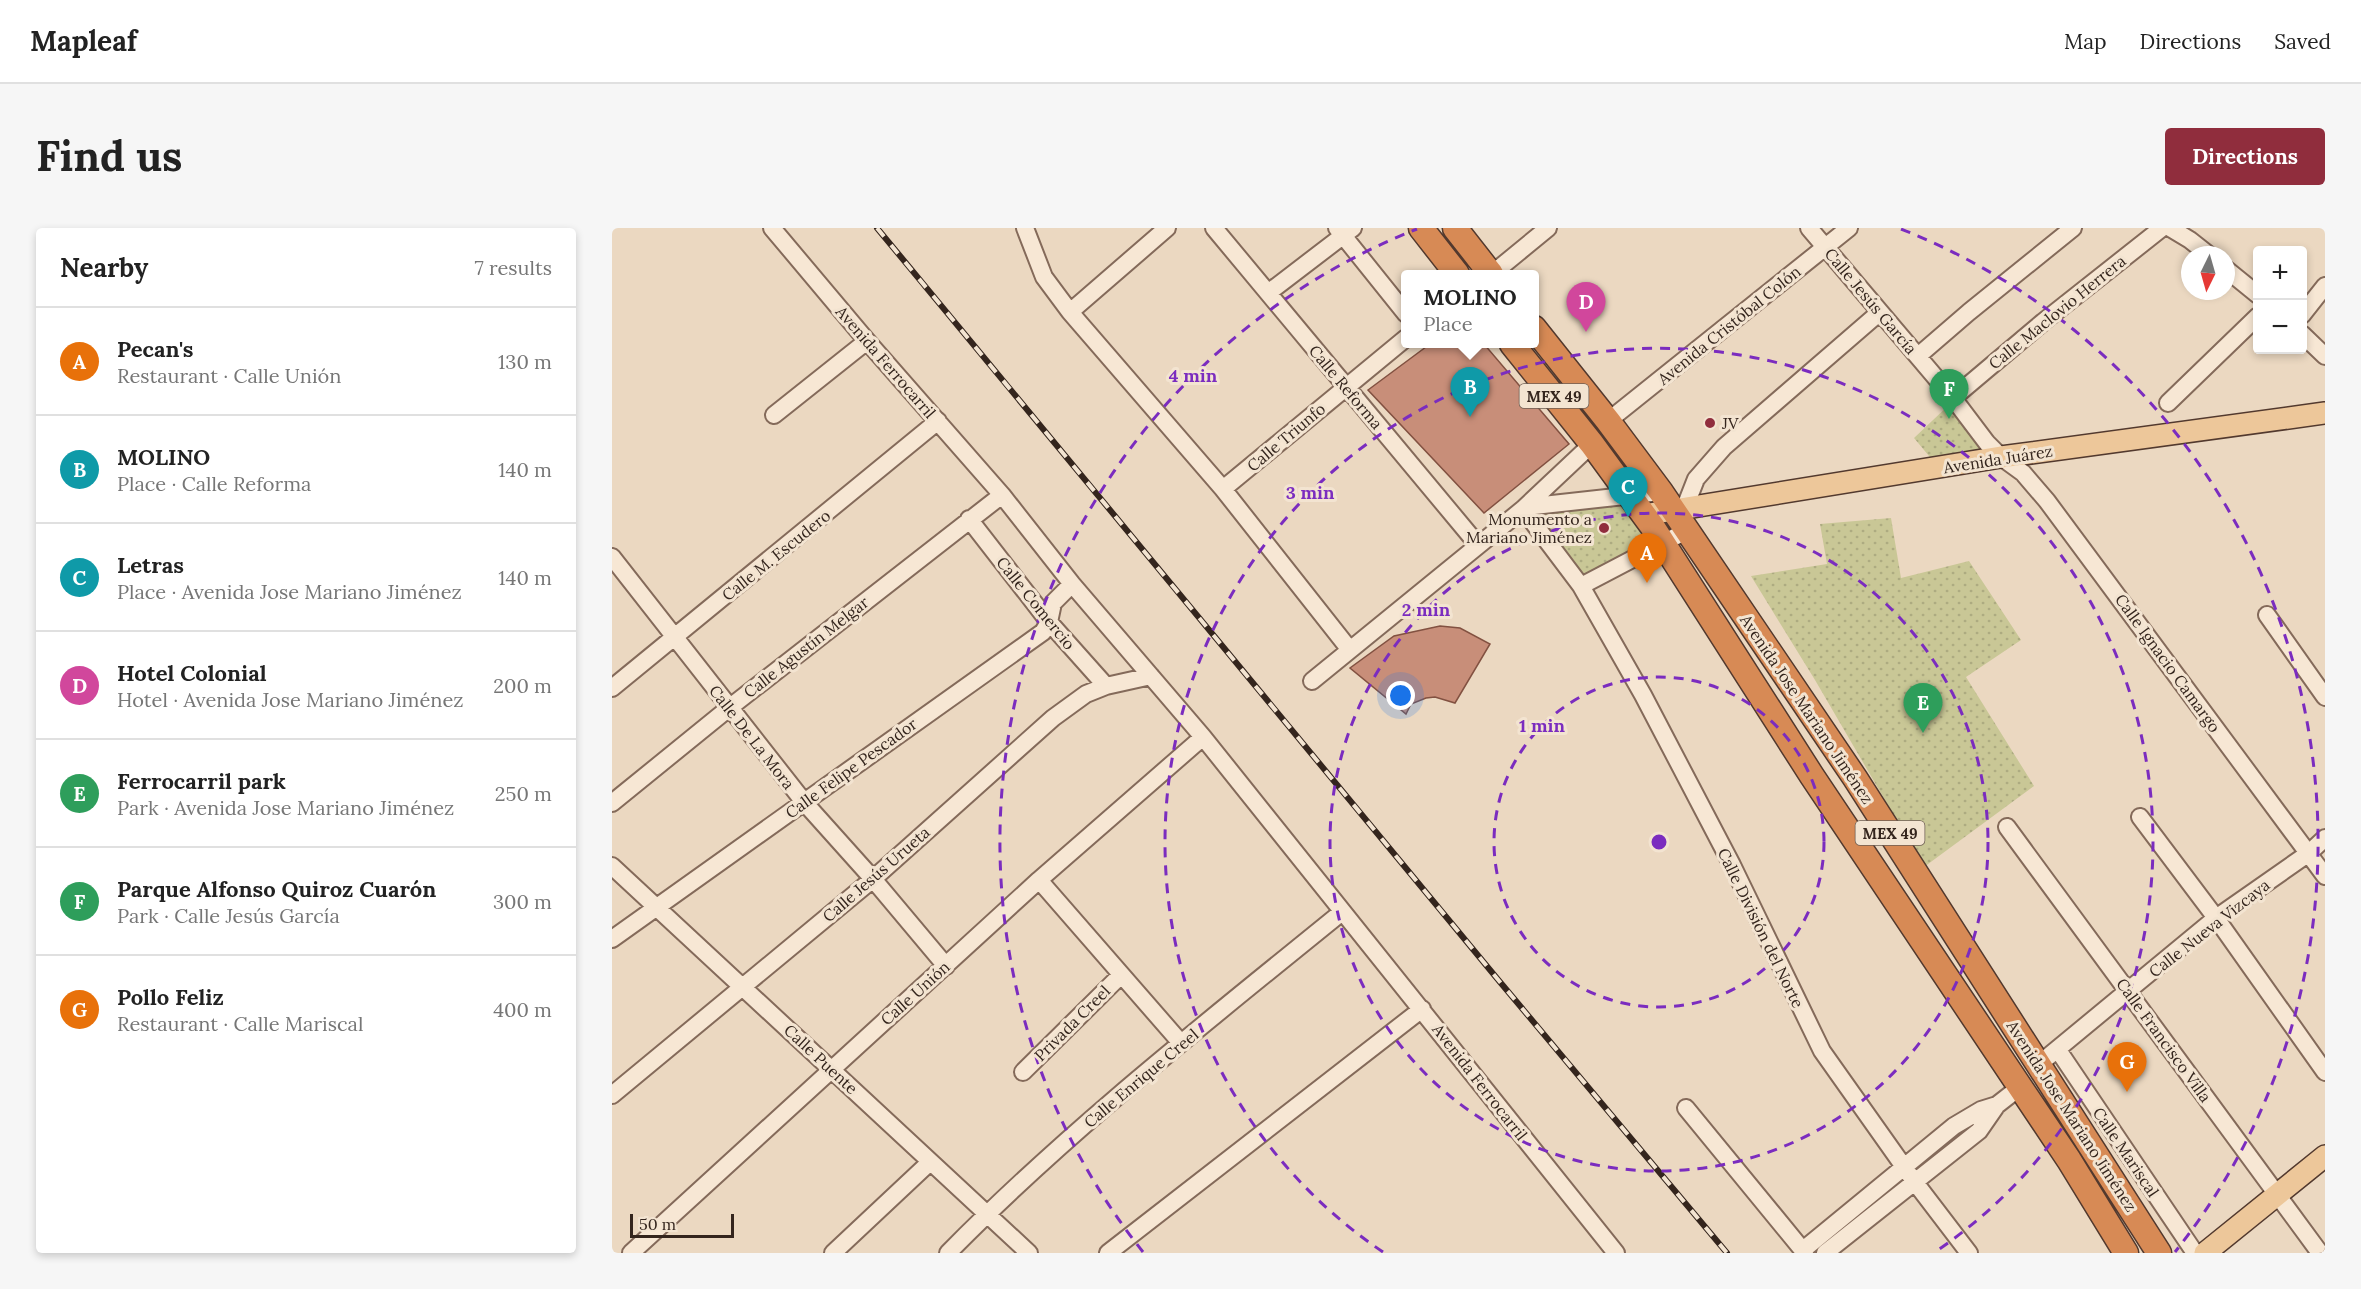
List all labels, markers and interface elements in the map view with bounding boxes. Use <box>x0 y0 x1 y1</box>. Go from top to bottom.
text: Mapleaf <box>30 23 137 59</box>
text: Map <box>2064 28 2107 55</box>
text: Directions <box>2140 28 2241 55</box>
text: Saved <box>2274 28 2331 55</box>
button: Directions <box>2165 128 2325 185</box>
text: Find us <box>36 129 182 183</box>
street label: Calle Jesús García <box>1821 244 1921 358</box>
north arrow <box>2181 246 2235 300</box>
map controls <box>2253 246 2307 354</box>
button: + <box>2253 246 2307 300</box>
text: Nearby <box>60 251 148 284</box>
street label: Calle Maclovio Herrera <box>1984 251 2130 373</box>
text: 7 results <box>475 255 552 280</box>
street label: Avenida Cristóbal Colón <box>1653 261 1805 389</box>
popup <box>1401 270 1539 348</box>
pin: D <box>1566 282 1606 332</box>
text: MOLINO <box>1423 283 1517 311</box>
button: − <box>2253 300 2307 354</box>
street label: Avenida Ferrocarril <box>831 301 940 422</box>
text: Place <box>1423 311 1473 336</box>
text: Pecan's <box>117 335 194 363</box>
street label: Calle Reforma <box>1305 341 1387 433</box>
text: A <box>73 349 86 374</box>
text: 130 m <box>498 349 552 374</box>
text: Restaurant · Calle Unión <box>117 363 341 388</box>
text: 4 min <box>1169 364 1218 387</box>
pin: B <box>1450 368 1490 417</box>
pin: F <box>1930 370 1968 419</box>
road number: MEX 49 <box>1520 384 1588 408</box>
street label: Calle Triunfo <box>1243 398 1329 476</box>
place label: JV <box>1721 413 1739 433</box>
marker: JV <box>1703 416 1717 430</box>
street label: Avenida Juárez <box>1941 441 2054 478</box>
text: MOLINO <box>117 443 210 471</box>
text: B <box>73 457 86 482</box>
text: 140 m <box>498 457 552 482</box>
pin: C <box>1608 468 1648 517</box>
text: Place · Calle Reforma <box>117 471 311 496</box>
text: 3 min <box>1286 481 1335 504</box>
street label: Calle M. Escudero <box>718 505 834 605</box>
place label: Monumento a Mariano Jiménez <box>1466 509 1592 547</box>
marker: Monumento a Mariano Jiménez <box>1597 521 1611 535</box>
pin: A <box>1628 534 1666 583</box>
text: Letras <box>117 551 184 579</box>
street label: Calle Comercio <box>992 553 1080 653</box>
text: C <box>73 565 86 590</box>
text: 140 m <box>498 565 552 590</box>
text: Place · Avenida Jose Mariano Jiménez <box>117 579 462 604</box>
street label: Calle Ignacio Camargo <box>2111 590 2225 736</box>
street label: Calle Agustín Melgar <box>740 592 873 702</box>
text: 2 min <box>1402 598 1451 621</box>
street label: Avenida Jose Mariano Jiménez <box>1736 610 1878 807</box>
text: Hotel Colonial <box>117 659 267 687</box>
text: D <box>72 673 87 698</box>
text: 200 m <box>493 673 552 698</box>
street label: Calle De La Mora <box>705 681 799 793</box>
your location <box>1386 681 1415 710</box>
pin: E <box>1904 684 1942 733</box>
text: Hotel · Avenida Jose Mariano Jiménez <box>117 687 463 712</box>
street label: Calle Felipe Pescador <box>781 714 921 822</box>
text: 1 min <box>1519 714 1565 737</box>
text: Ferrocarril park <box>117 767 286 795</box>
text: E <box>73 781 86 806</box>
text: 250 m <box>495 781 552 806</box>
text: Park · Avenida Jose Mariano Jiménez <box>117 795 454 820</box>
road number: MEX 49 <box>1856 821 1924 845</box>
street label: Calle Jesús Urueta <box>818 822 934 926</box>
centre of rings <box>1649 832 1669 852</box>
street label: Calle División del Norte <box>1714 845 1809 1011</box>
text: Parque Alfonso Quiroz Cuarón <box>117 875 436 903</box>
street label: Calle Nueva Vizcaya <box>2145 875 2273 981</box>
text: F <box>74 889 85 914</box>
text: 300 m <box>493 889 552 914</box>
text: Park · Calle Jesús García <box>117 903 340 928</box>
street label: Calle Unión <box>876 956 954 1029</box>
street label: Calle Francisco Villa <box>2112 974 2216 1106</box>
street label: Privada Creel <box>1030 981 1114 1065</box>
text: Pollo Feliz <box>117 983 224 1011</box>
text: G <box>72 997 87 1022</box>
text: 400 m <box>493 997 552 1022</box>
text: Restaurant · Calle Mariscal <box>117 1011 363 1036</box>
street label: Avenida Jose Mariano Jiménez <box>2002 1016 2141 1215</box>
street label: Avenida Ferrocarril <box>1428 1019 1532 1144</box>
street label: Calle Puente <box>780 1020 862 1098</box>
street label: Calle Enrique Creel <box>1080 1024 1202 1132</box>
pin: G <box>2108 1042 2146 1092</box>
street label: Calle Mariscal <box>2089 1103 2163 1201</box>
scale bar <box>630 1211 734 1238</box>
text: 50 m <box>639 1214 676 1234</box>

